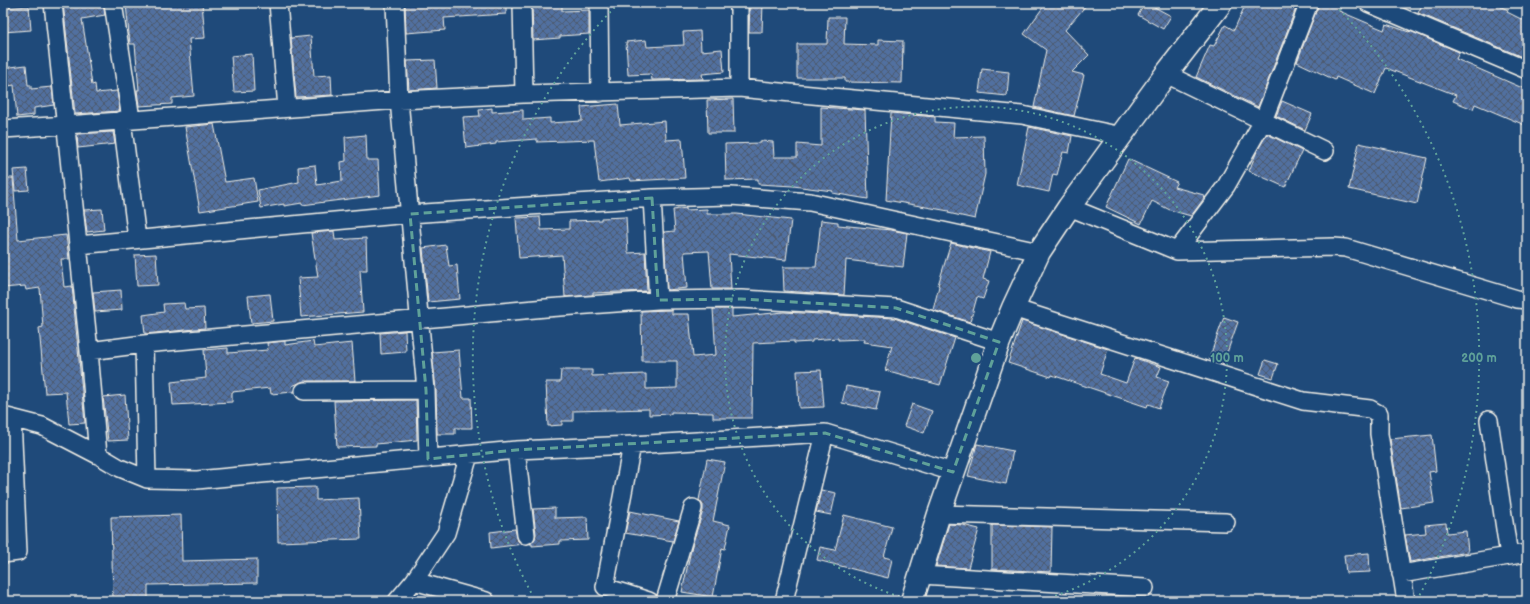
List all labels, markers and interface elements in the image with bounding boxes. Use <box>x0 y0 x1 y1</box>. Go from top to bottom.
centre of rings <box>969 351 983 365</box>
text: 100 m <box>1210 351 1244 366</box>
text: 200 m <box>1461 351 1497 366</box>

